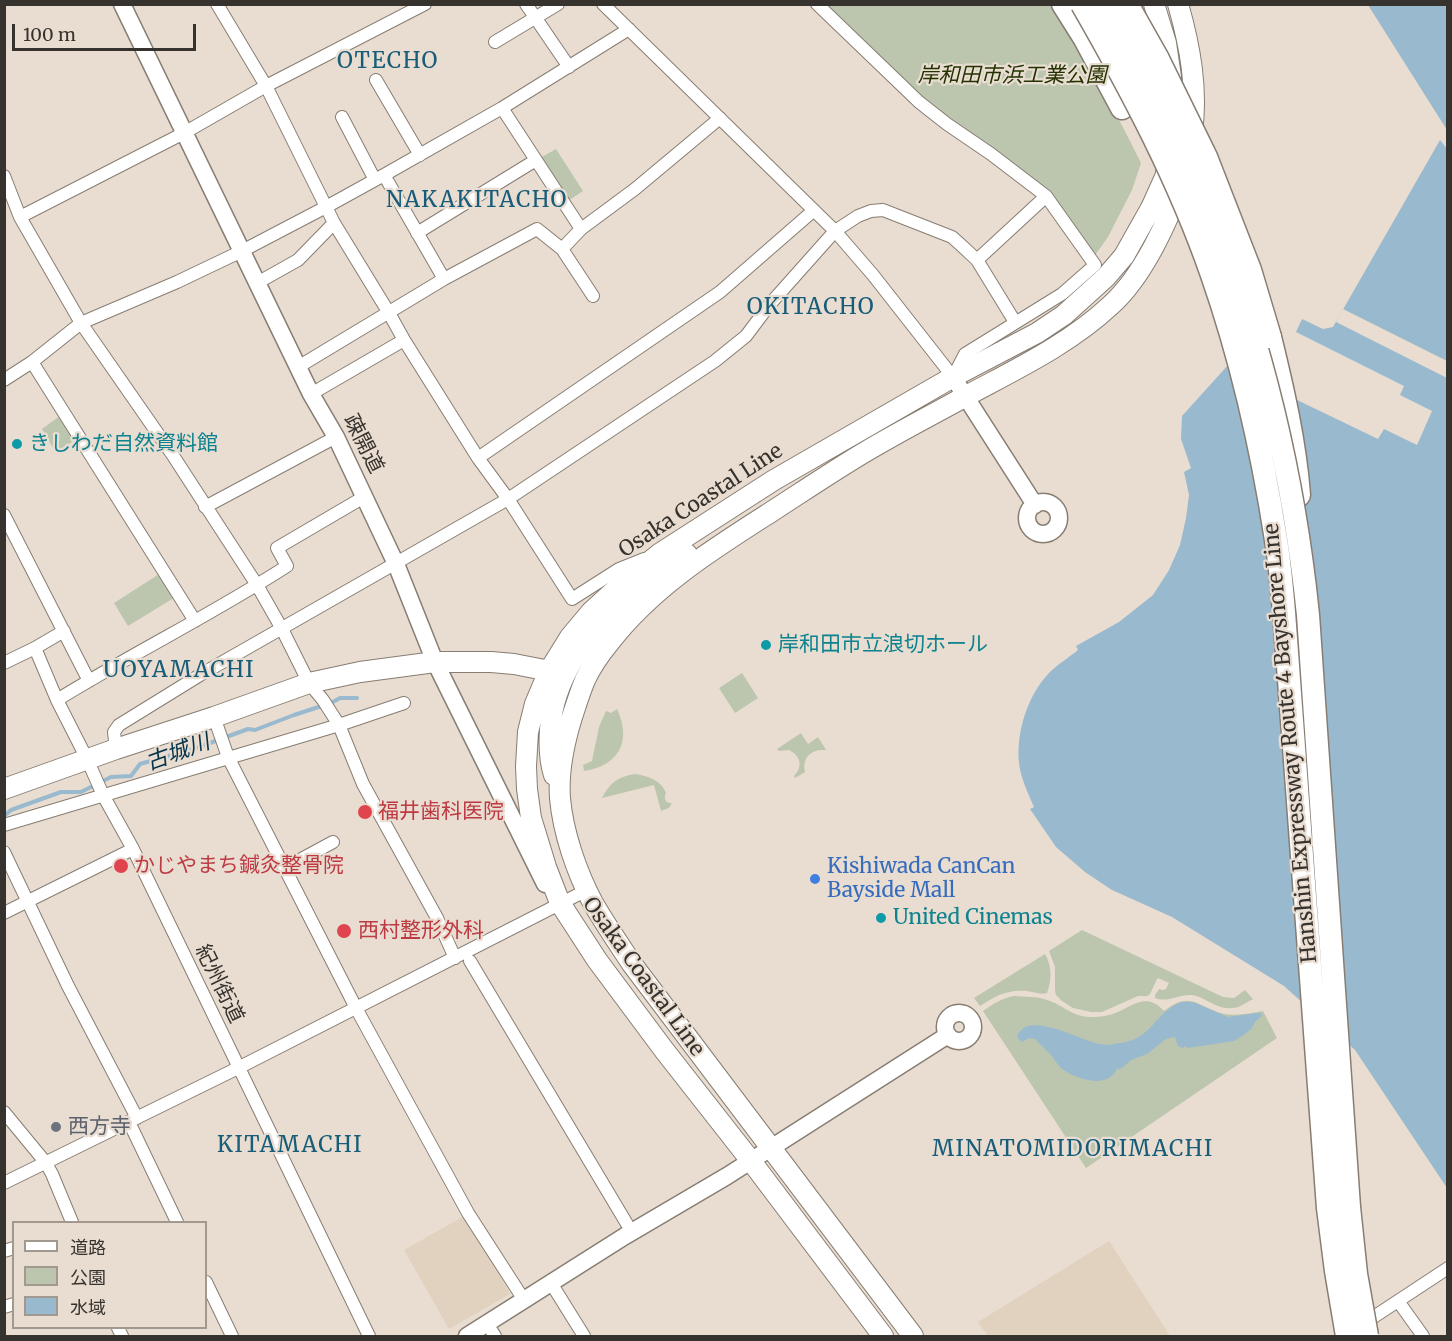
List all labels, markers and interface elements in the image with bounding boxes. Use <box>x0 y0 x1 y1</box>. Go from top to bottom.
scale bar <box>15 12 200 50</box>
text: 100 m <box>23 23 76 46</box>
district label: OTECHO <box>337 49 439 75</box>
park label: 岸和田市浜工業公園 <box>918 63 1106 89</box>
district label: NAKAKITACHO <box>386 188 568 214</box>
district label: OKITACHO <box>747 295 875 321</box>
street label: 疎開道 <box>337 410 389 478</box>
place label: きしわだ自然資料館 <box>29 431 218 457</box>
marker: きしわだ自然資料館 <box>10 437 24 451</box>
street label: Osaka Coastal Line <box>614 439 788 563</box>
street label: Hanshin Expressway Route 4 Bayshore Line <box>1259 522 1323 964</box>
place label: 岸和田市立浪切ホール <box>778 632 988 658</box>
marker: 岸和田市立浪切ホール <box>759 638 773 652</box>
district label: UOYAMACHI <box>103 658 255 684</box>
water label: 古城川 <box>142 729 214 777</box>
place label: 福井歯科医院 <box>378 799 504 825</box>
marker: 福井歯科医院 <box>356 803 374 821</box>
place label: かじやまち鍼灸整骨院 <box>134 853 344 879</box>
place label: Kishiwada CanCan Bayside Mall <box>827 854 1015 904</box>
marker: かじやまち鍼灸整骨院 <box>112 857 130 875</box>
marker: Kishiwada CanCan Bayside Mall <box>808 872 822 886</box>
street label: Osaka Coastal Line <box>577 893 709 1061</box>
place label: United Cinemas <box>893 905 1053 931</box>
marker: United Cinemas <box>874 911 888 925</box>
place label: 西村整形外科 <box>358 918 484 944</box>
marker: 西村整形外科 <box>335 922 353 940</box>
street label: 紀州街道 <box>189 941 249 1027</box>
place label: 西方寺 <box>68 1114 131 1140</box>
marker: 西方寺 <box>49 1120 63 1134</box>
district label: KITAMACHI <box>217 1133 363 1159</box>
district label: MINATOMIDORIMACHI <box>932 1137 1214 1163</box>
legend <box>12 1221 207 1329</box>
text: 道路 <box>70 1236 106 1259</box>
text: 公園 <box>70 1266 106 1289</box>
text: 水域 <box>70 1296 106 1319</box>

